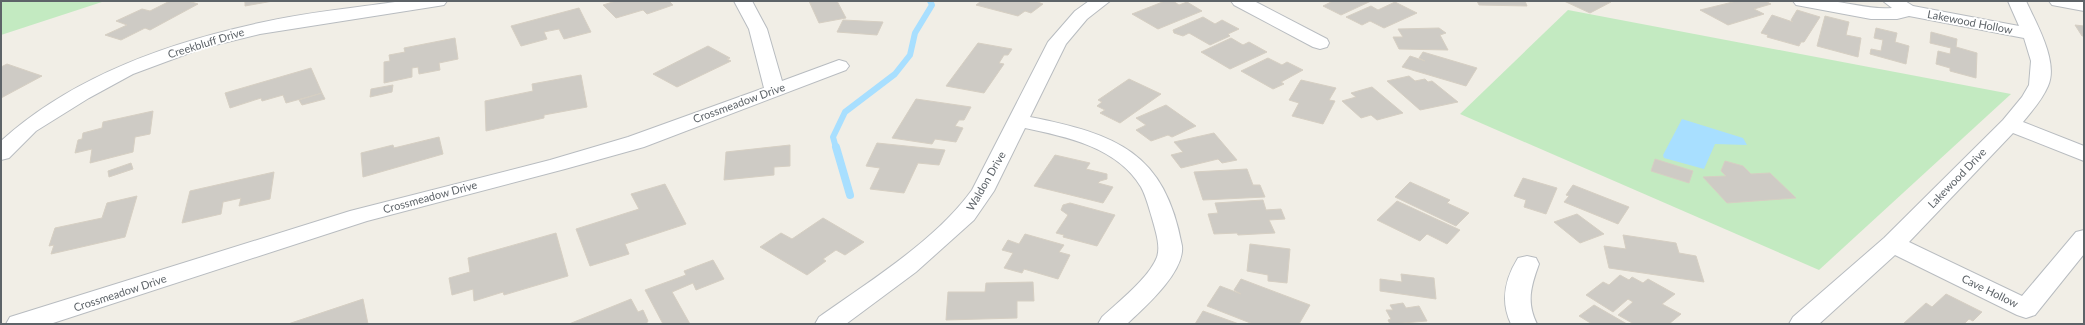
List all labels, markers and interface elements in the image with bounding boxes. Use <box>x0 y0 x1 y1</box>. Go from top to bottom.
street label: Lakewood Hollow <box>1926 7 2014 36</box>
street label: Creekbluff Drive <box>166 25 246 60</box>
street label: Crossmeadow Drive <box>691 80 787 125</box>
street label: Lakewood Drive <box>1925 145 1989 210</box>
street label: Waldon Drive <box>963 149 1008 213</box>
street label: Crossmeadow Drive <box>381 178 479 215</box>
street label: Crossmeadow Drive <box>72 271 168 314</box>
street label: Cave Hollow <box>1960 271 2021 310</box>

